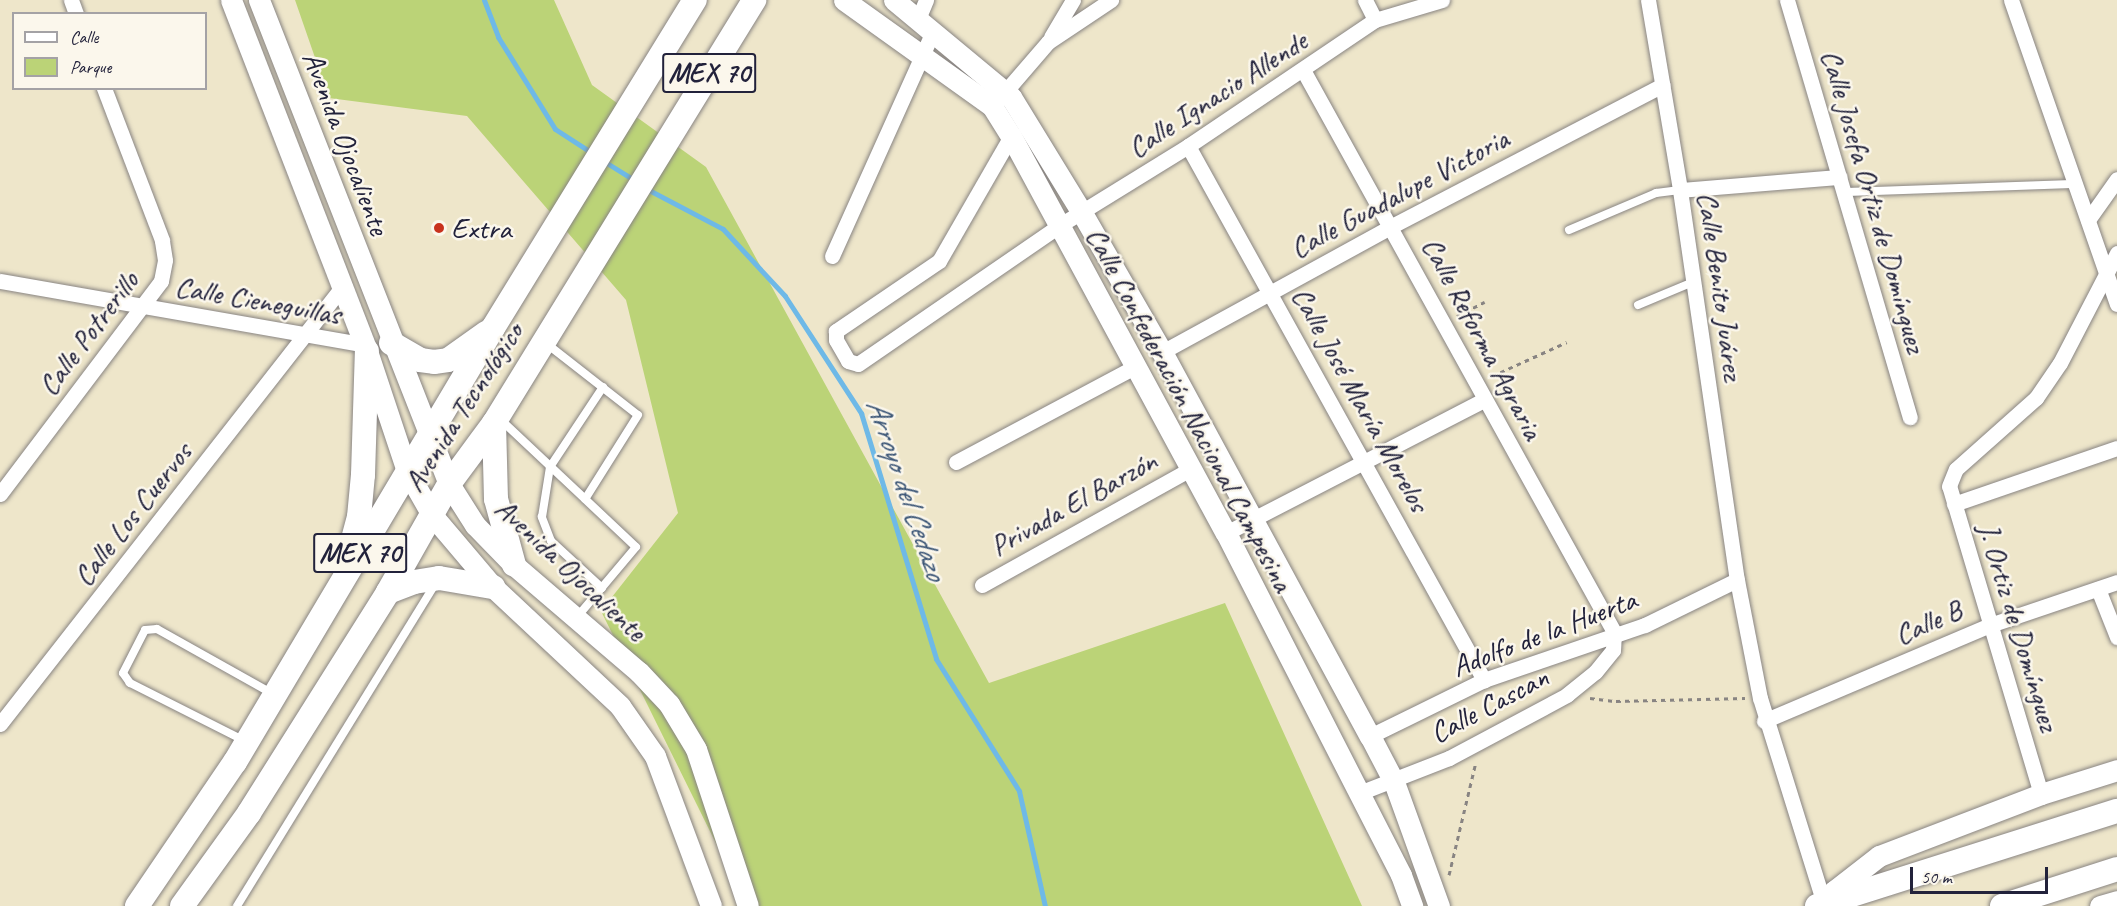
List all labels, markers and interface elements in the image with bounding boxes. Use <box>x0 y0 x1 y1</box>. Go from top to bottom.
legend <box>12 12 207 90</box>
street label: Calle Ignacio Allende <box>1120 22 1314 166</box>
text: Calle <box>70 26 98 48</box>
street label: Calle Josefa Ortiz de Domínguez <box>1813 45 1935 357</box>
street label: Avenida Ojocaliente <box>295 46 397 240</box>
road number: MEX 70 <box>661 48 757 98</box>
text: Parque <box>70 56 111 78</box>
street label: Calle Guadalupe Victoria <box>1284 120 1514 266</box>
street label: Calle Benito Juárez <box>1690 190 1752 382</box>
place label: Extra <box>451 210 511 246</box>
street label: Calle Confederación Nacional Campesina <box>1078 220 1302 598</box>
marker: Extra <box>432 221 446 235</box>
street label: Calle Reforma Agraria <box>1414 230 1552 446</box>
street label: Calle Potrerillo <box>30 264 146 402</box>
street label: Calle Cieneguillas <box>173 268 343 332</box>
street label: Calle José María Morelos <box>1284 280 1438 518</box>
street label: Avenida Tecnológico <box>395 316 531 498</box>
water label: Arroyo del Cedazo <box>857 394 955 584</box>
street label: Calle Los Cuervos <box>65 435 199 593</box>
street label: Privada El Barzón <box>983 442 1163 564</box>
street label: Avenida Ojocaliente <box>488 490 654 648</box>
street label: J. Ortiz de Domínguez <box>1970 519 2068 735</box>
road number: MEX 70 <box>312 528 408 578</box>
street label: Adolfo de la Huerta <box>1447 581 1641 685</box>
street label: Calle B <box>1889 592 1967 652</box>
street label: Calle Cascan <box>1424 659 1554 751</box>
scale bar <box>1913 855 2051 893</box>
text: 50 m <box>1921 866 1952 888</box>

